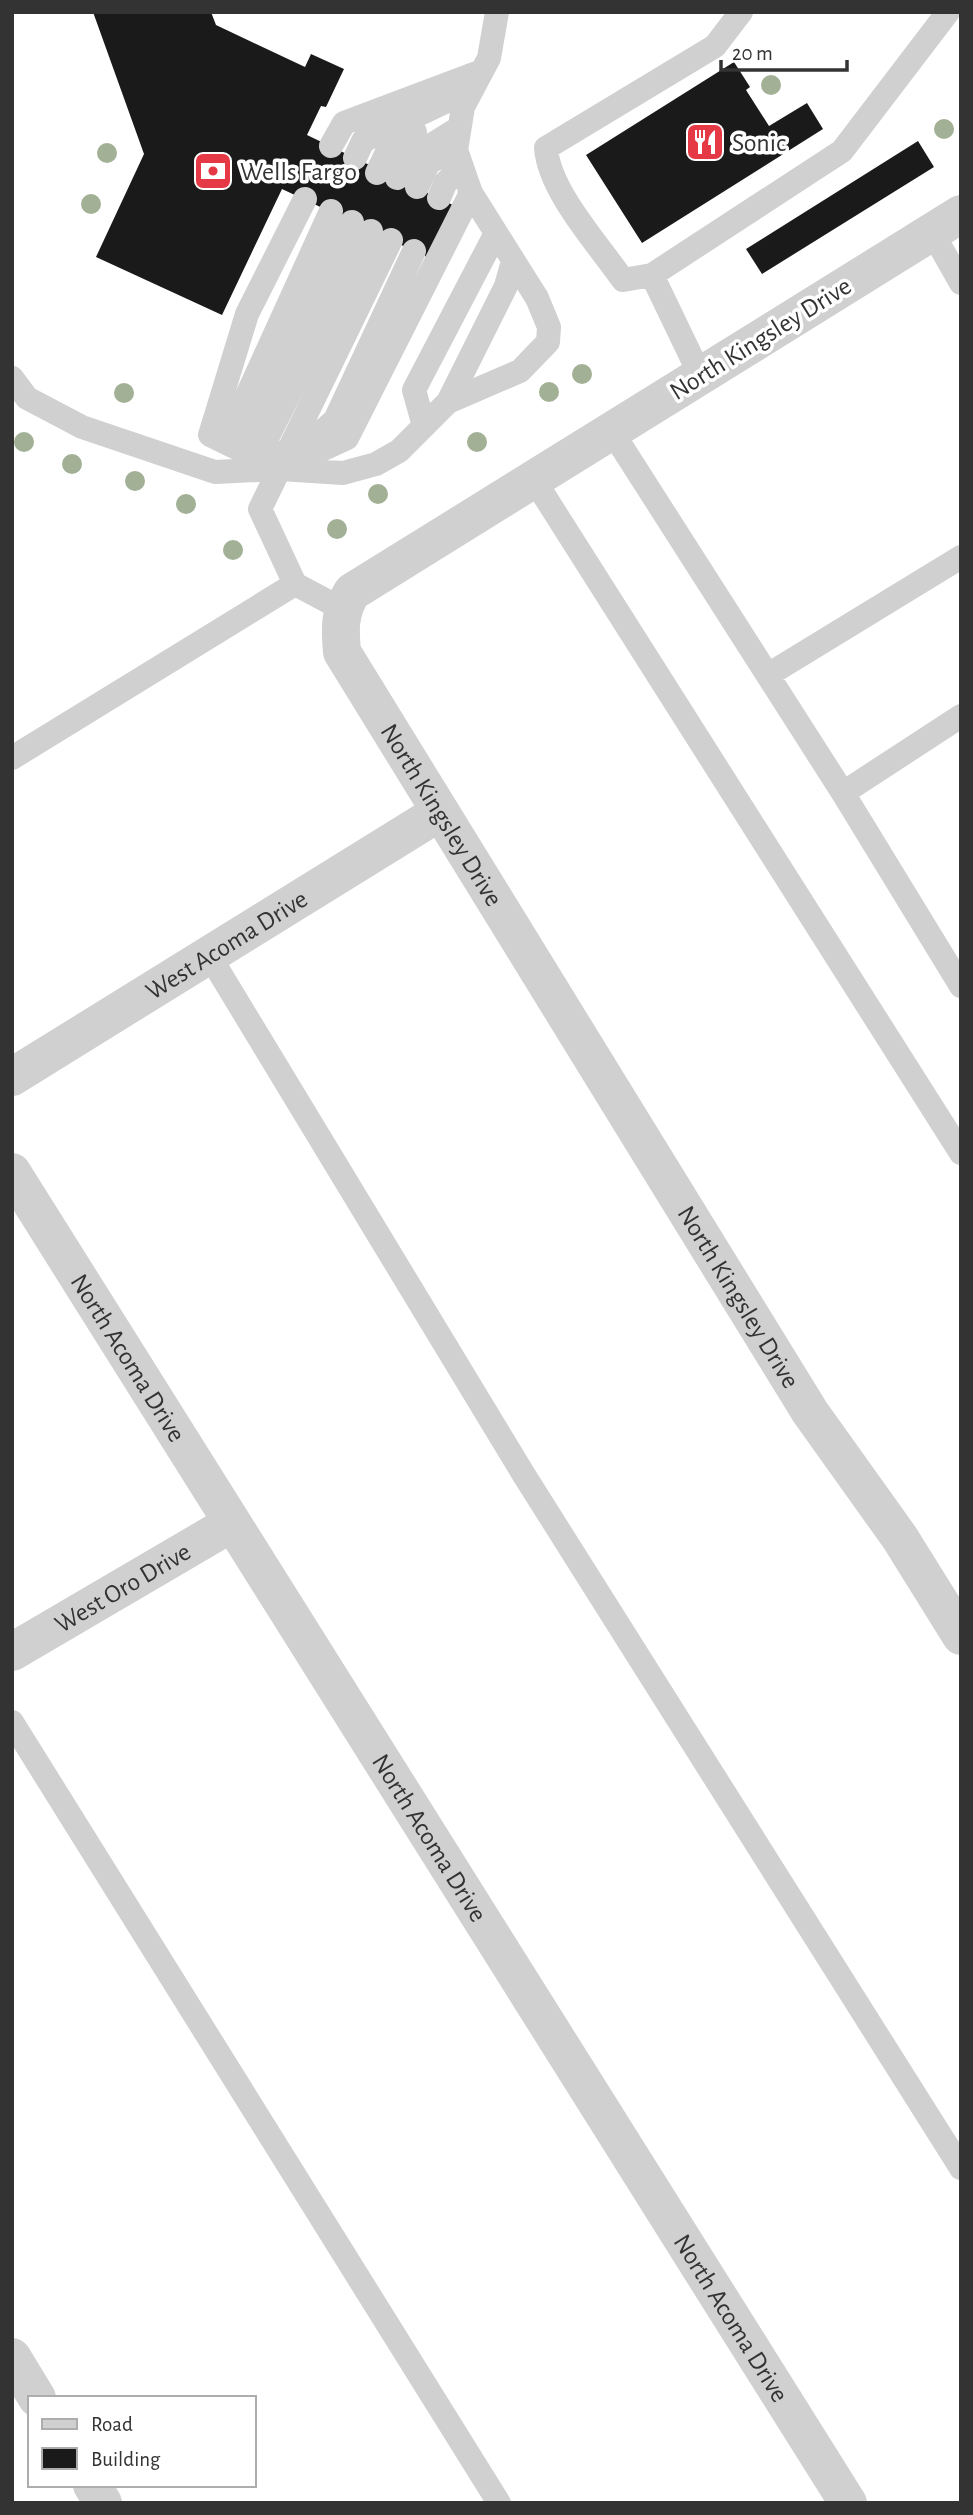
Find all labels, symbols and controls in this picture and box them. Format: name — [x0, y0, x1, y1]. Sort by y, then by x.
scale bar — [721, 28, 847, 72]
text: 20 m — [732, 43, 773, 64]
restaurant icon: Sonic — [684, 121, 726, 163]
place label: Sonic — [732, 130, 786, 156]
bank icon: Wells Fargo — [192, 150, 234, 192]
place label: Wells Fargo — [240, 159, 357, 185]
street label: North Kingsley Drive — [665, 273, 856, 405]
street label: North Kingsley Drive — [376, 720, 507, 911]
street label: West Acoma Drive — [141, 886, 312, 1005]
street label: North Kingsley Drive — [672, 1202, 804, 1393]
street label: North Acoma Drive — [65, 1270, 190, 1446]
street label: West Oro Drive — [51, 1538, 195, 1638]
street label: North Acoma Drive — [367, 1750, 491, 1927]
street label: North Acoma Drive — [669, 2230, 793, 2407]
legend — [28, 2396, 256, 2487]
text: Road — [91, 2414, 133, 2435]
text: Building — [91, 2449, 161, 2470]

